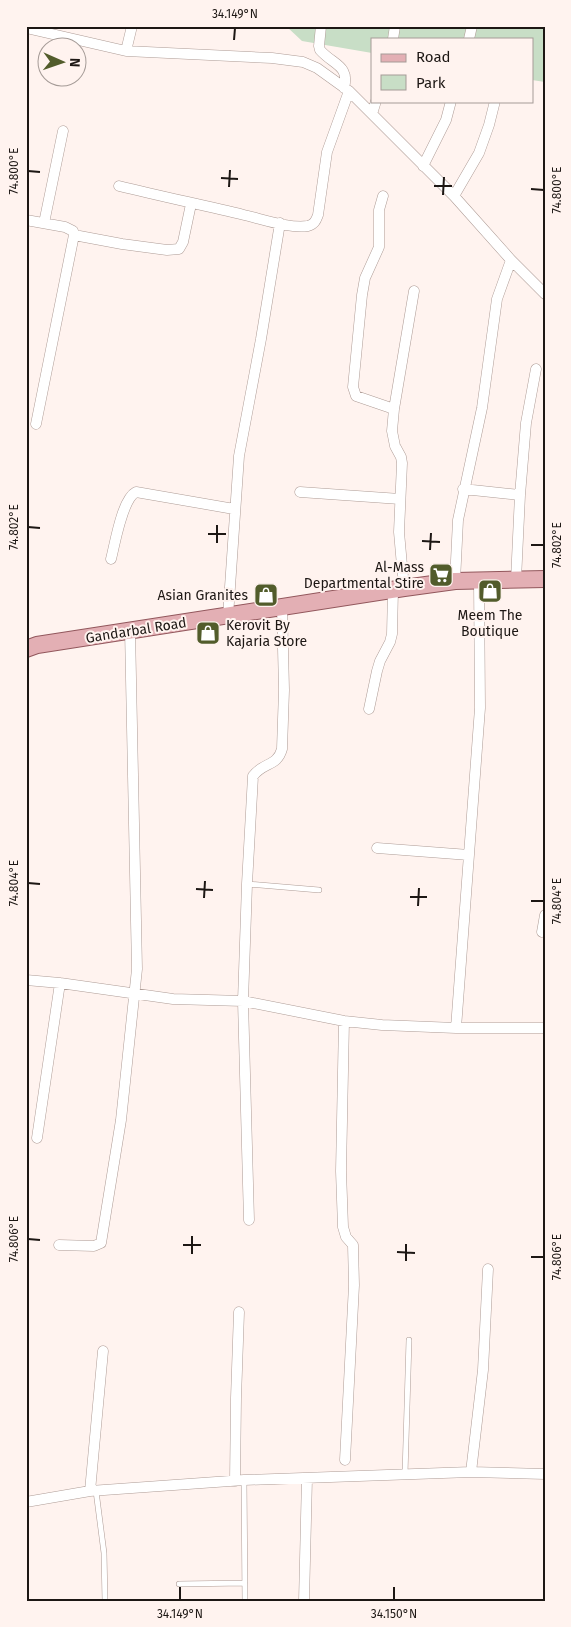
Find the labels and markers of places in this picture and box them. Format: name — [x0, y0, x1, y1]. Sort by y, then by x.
place label: Al-Mass Departmental Stire — [304, 559, 424, 592]
supermarket icon: Al-Mass Departmental Stire — [428, 562, 454, 588]
shop icon: Meem The Boutique — [477, 578, 503, 604]
shop icon: Asian Granites — [253, 582, 279, 608]
place label: Asian Granites — [157, 587, 248, 604]
place label: Meem The Boutique — [458, 607, 522, 640]
place label: Kerovit By Kajaria Store — [226, 617, 307, 650]
shop icon: Kerovit By Kajaria Store — [195, 620, 221, 646]

